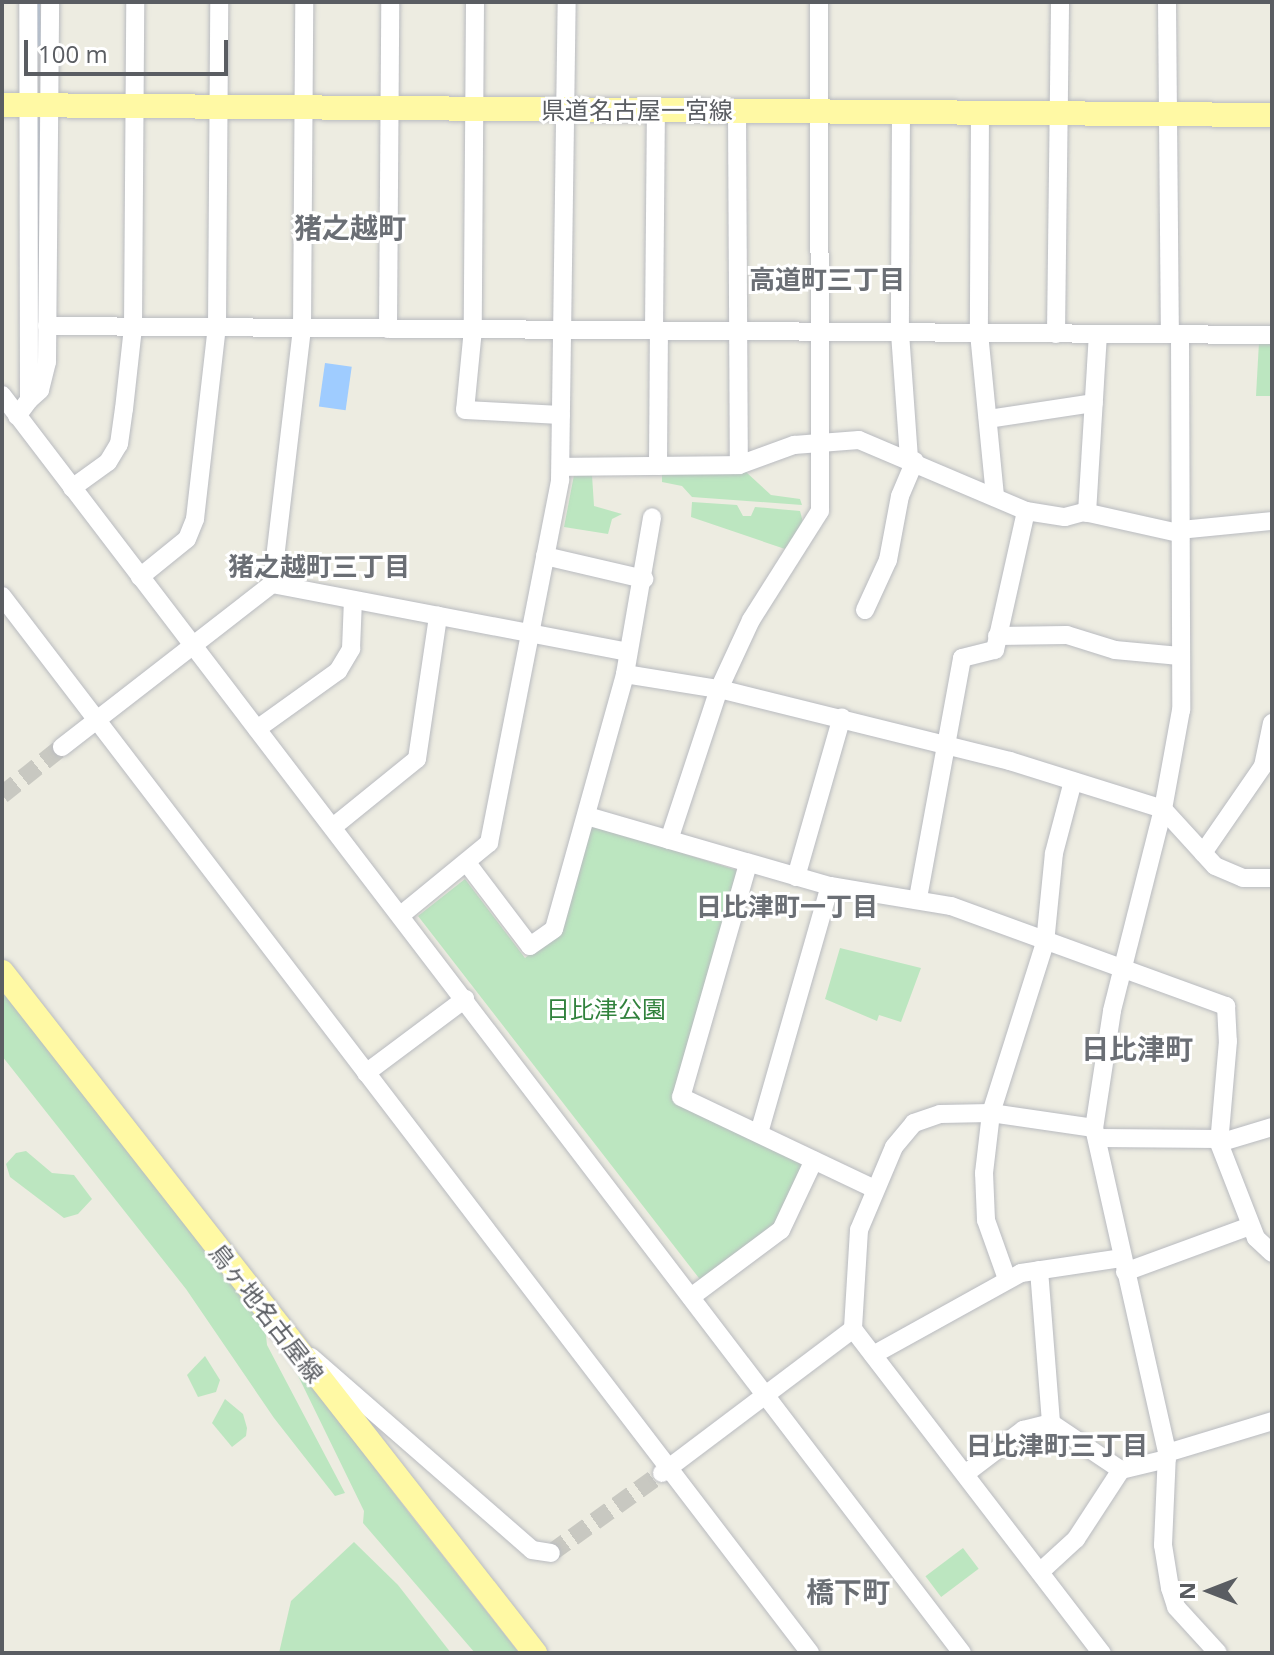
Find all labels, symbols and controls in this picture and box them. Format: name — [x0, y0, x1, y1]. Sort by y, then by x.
scale bar — [28, 24, 232, 74]
text: 100 m — [38, 37, 108, 70]
street label: 県道名古屋一宮線 — [541, 96, 733, 124]
district label: 猪之越町 — [294, 210, 406, 244]
district label: 高道町三丁目 — [749, 264, 905, 296]
district label: 猪之越町三丁目 — [228, 551, 410, 583]
district label: 日比津町一丁目 — [696, 891, 878, 923]
park label: 日比津公園 — [546, 995, 666, 1023]
district label: 日比津町 — [1081, 1031, 1193, 1065]
street label: 鳥ヶ地名古屋線 — [204, 1238, 330, 1388]
district label: 日比津町三丁目 — [966, 1430, 1148, 1462]
north arrow — [1170, 1551, 1250, 1631]
district label: 橋下町 — [806, 1574, 890, 1608]
text: N — [1171, 1582, 1201, 1600]

